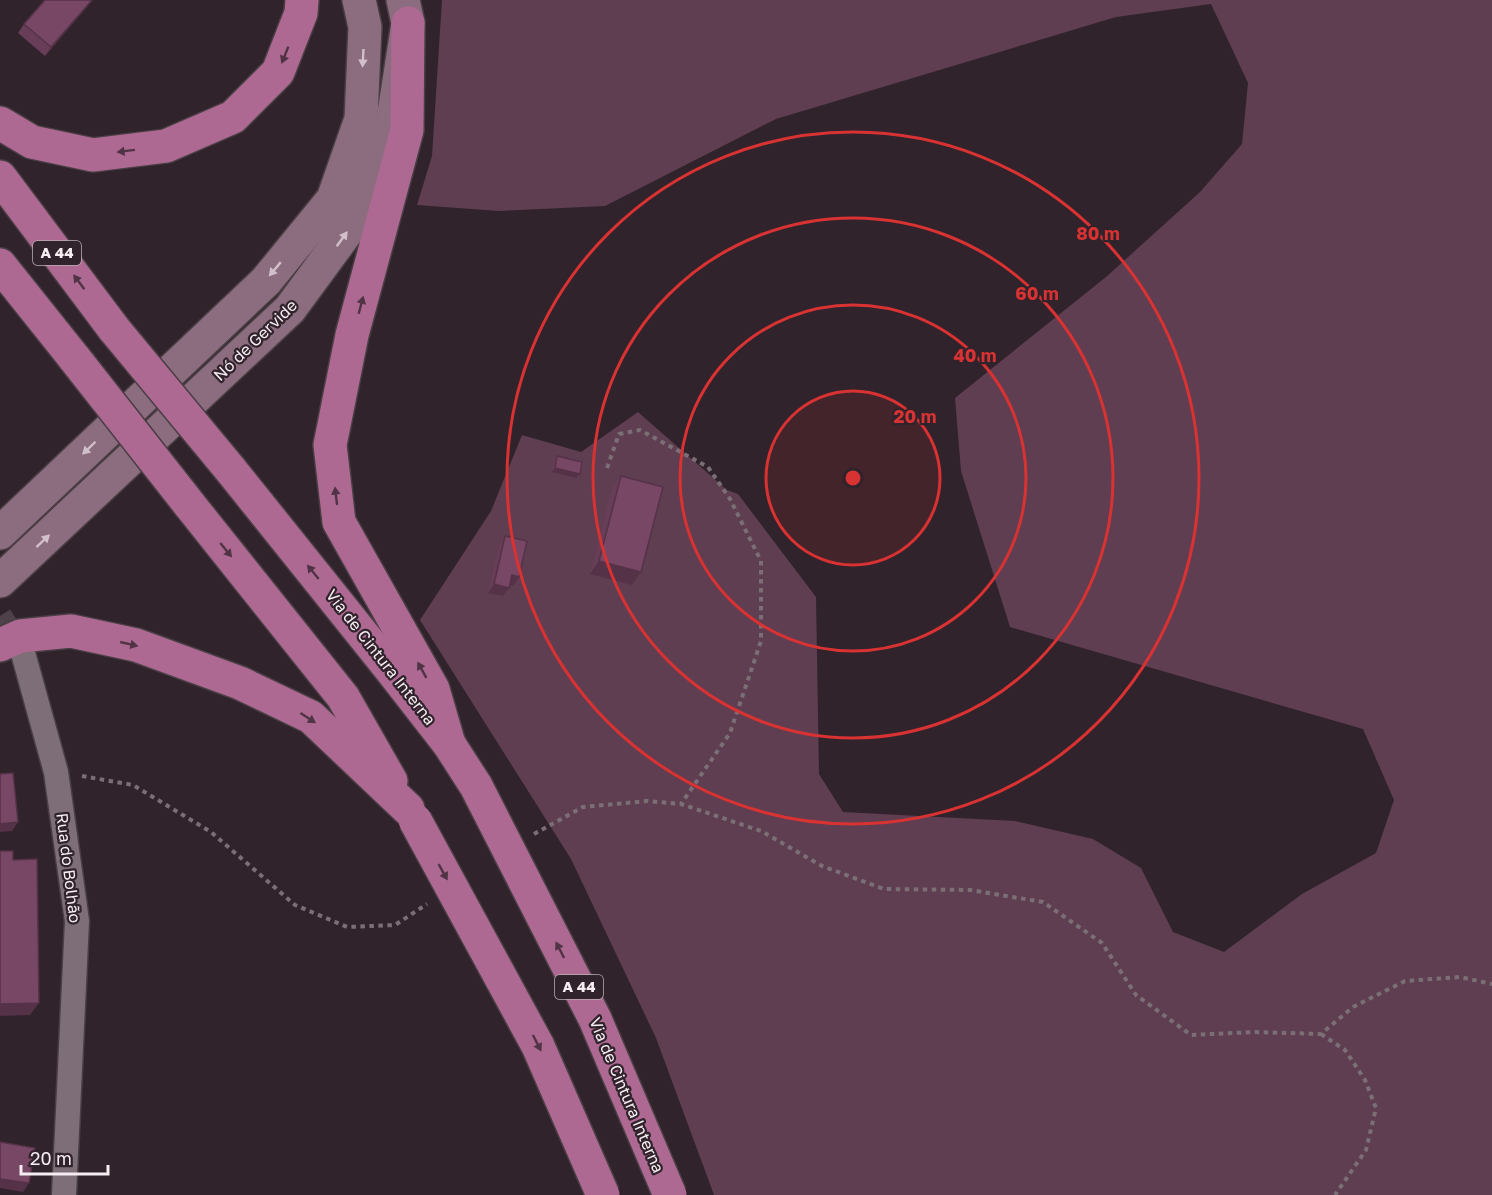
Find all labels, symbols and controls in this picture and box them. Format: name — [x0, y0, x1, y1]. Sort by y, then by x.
one-way arrow — [280, 47, 290, 65]
one-way arrow — [359, 48, 368, 67]
one-way arrow — [116, 146, 135, 156]
text: 80 m — [1076, 222, 1120, 244]
one-way arrow — [335, 231, 347, 246]
road number: A 44 — [33, 241, 81, 265]
one-way arrow — [269, 261, 282, 276]
one-way arrow — [73, 275, 85, 291]
text: 60 m — [1015, 282, 1059, 304]
street label: Nó de Gervide — [209, 295, 301, 385]
one-way arrow — [356, 296, 366, 314]
text: 40 m — [953, 344, 997, 366]
text: 20 m — [894, 405, 936, 427]
one-way arrow — [82, 441, 97, 455]
centre of rings — [843, 468, 863, 488]
one-way arrow — [331, 487, 341, 506]
one-way arrow — [35, 534, 49, 548]
one-way arrow — [219, 542, 232, 558]
one-way arrow — [307, 564, 320, 580]
street label: Via de Cintura Interna — [322, 585, 440, 729]
one-way arrow — [119, 640, 138, 649]
one-way arrow — [417, 661, 427, 678]
one-way arrow — [300, 712, 317, 723]
street label: Rua do Bolhão — [52, 812, 86, 924]
one-way arrow — [438, 863, 448, 880]
one-way arrow — [555, 941, 565, 958]
road number: A 44 — [555, 975, 603, 999]
street label: Via de Cintura Interna — [585, 1014, 669, 1176]
one-way arrow — [532, 1034, 541, 1051]
scale bar — [21, 1138, 108, 1176]
text: 20 m — [30, 1147, 72, 1169]

